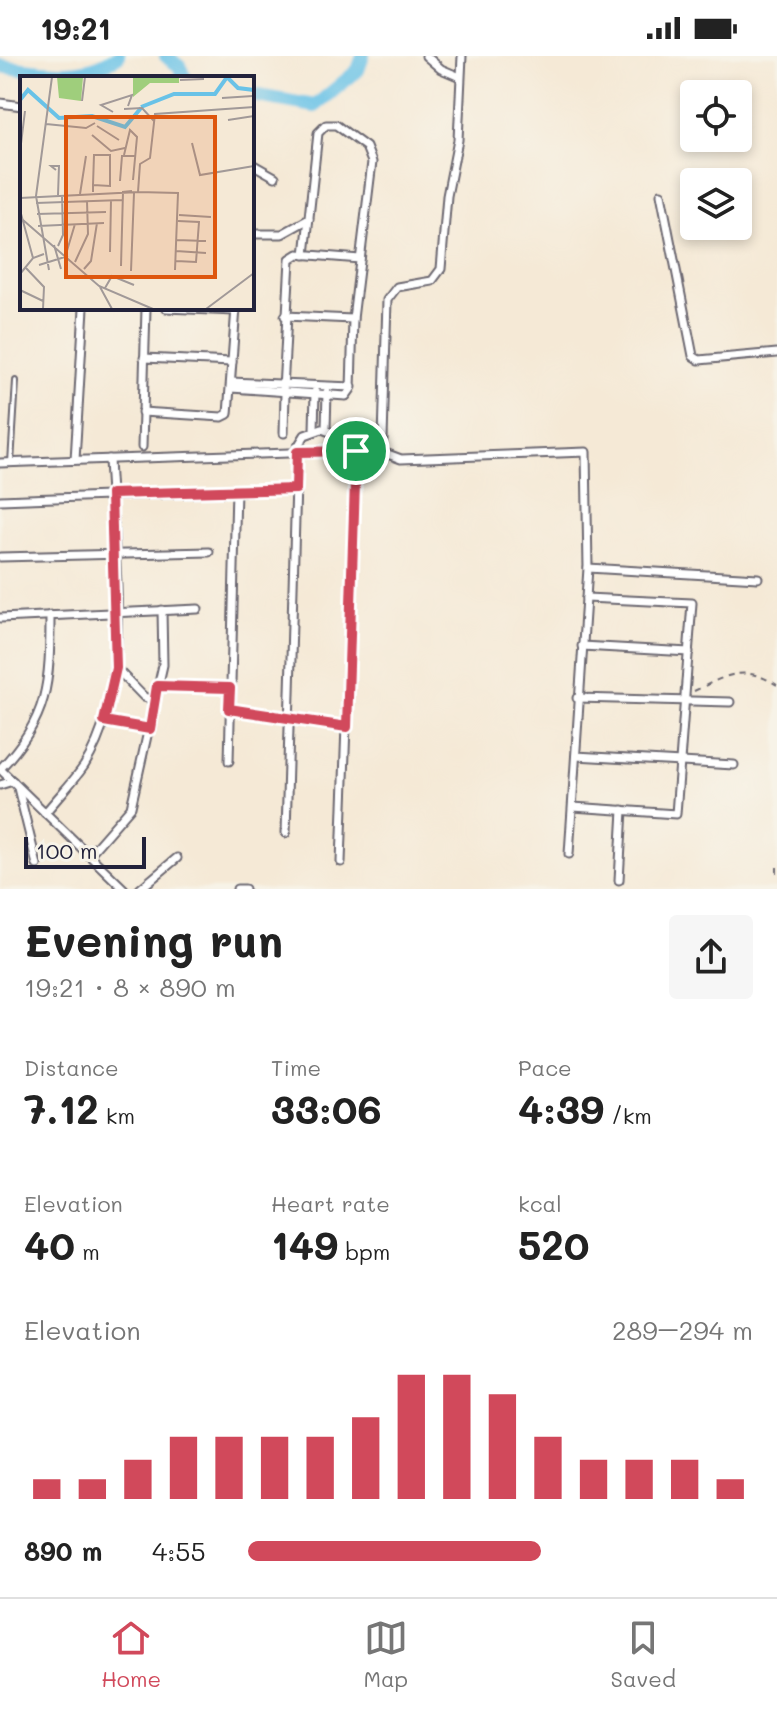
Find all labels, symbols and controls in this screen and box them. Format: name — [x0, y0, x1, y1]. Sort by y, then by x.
text: 19:21 — [40, 8, 111, 48]
inset map — [20, 76, 254, 310]
map controls — [680, 80, 752, 240]
button: locate — [680, 80, 752, 152]
button: layers — [680, 168, 752, 240]
pin — [322, 417, 390, 485]
icon: arrive — [334, 429, 378, 473]
scale bar — [24, 833, 146, 869]
text: 100 m — [36, 836, 98, 865]
text: Evening run — [24, 911, 283, 968]
button: share — [669, 915, 753, 999]
text: 19:21 · 8 × 890 m — [24, 970, 236, 1004]
text: Distance — [24, 1053, 119, 1082]
text: Time — [271, 1053, 321, 1082]
text: Pace — [518, 1053, 572, 1082]
text: 7.12 — [24, 1082, 99, 1134]
text: 33:06 — [271, 1082, 382, 1134]
text: 4:39 — [518, 1082, 604, 1134]
text: km — [99, 1101, 135, 1130]
text: /km — [604, 1101, 652, 1130]
text: Elevation — [24, 1189, 123, 1218]
text: Heart rate — [271, 1189, 390, 1218]
text: kcal — [518, 1189, 562, 1218]
text: 40 — [24, 1218, 75, 1270]
text: 149 — [271, 1218, 338, 1270]
text: 520 — [518, 1218, 589, 1270]
text: m — [75, 1237, 100, 1266]
text: bpm — [338, 1237, 390, 1266]
text: Elevation — [24, 1313, 141, 1347]
text: 289–294 m — [612, 1313, 753, 1347]
text: 890 m — [24, 1534, 102, 1568]
text: 4:55 — [152, 1534, 206, 1568]
tab: Home — [101, 1616, 161, 1693]
tab: Map — [363, 1616, 408, 1693]
tab: Saved — [611, 1616, 676, 1693]

